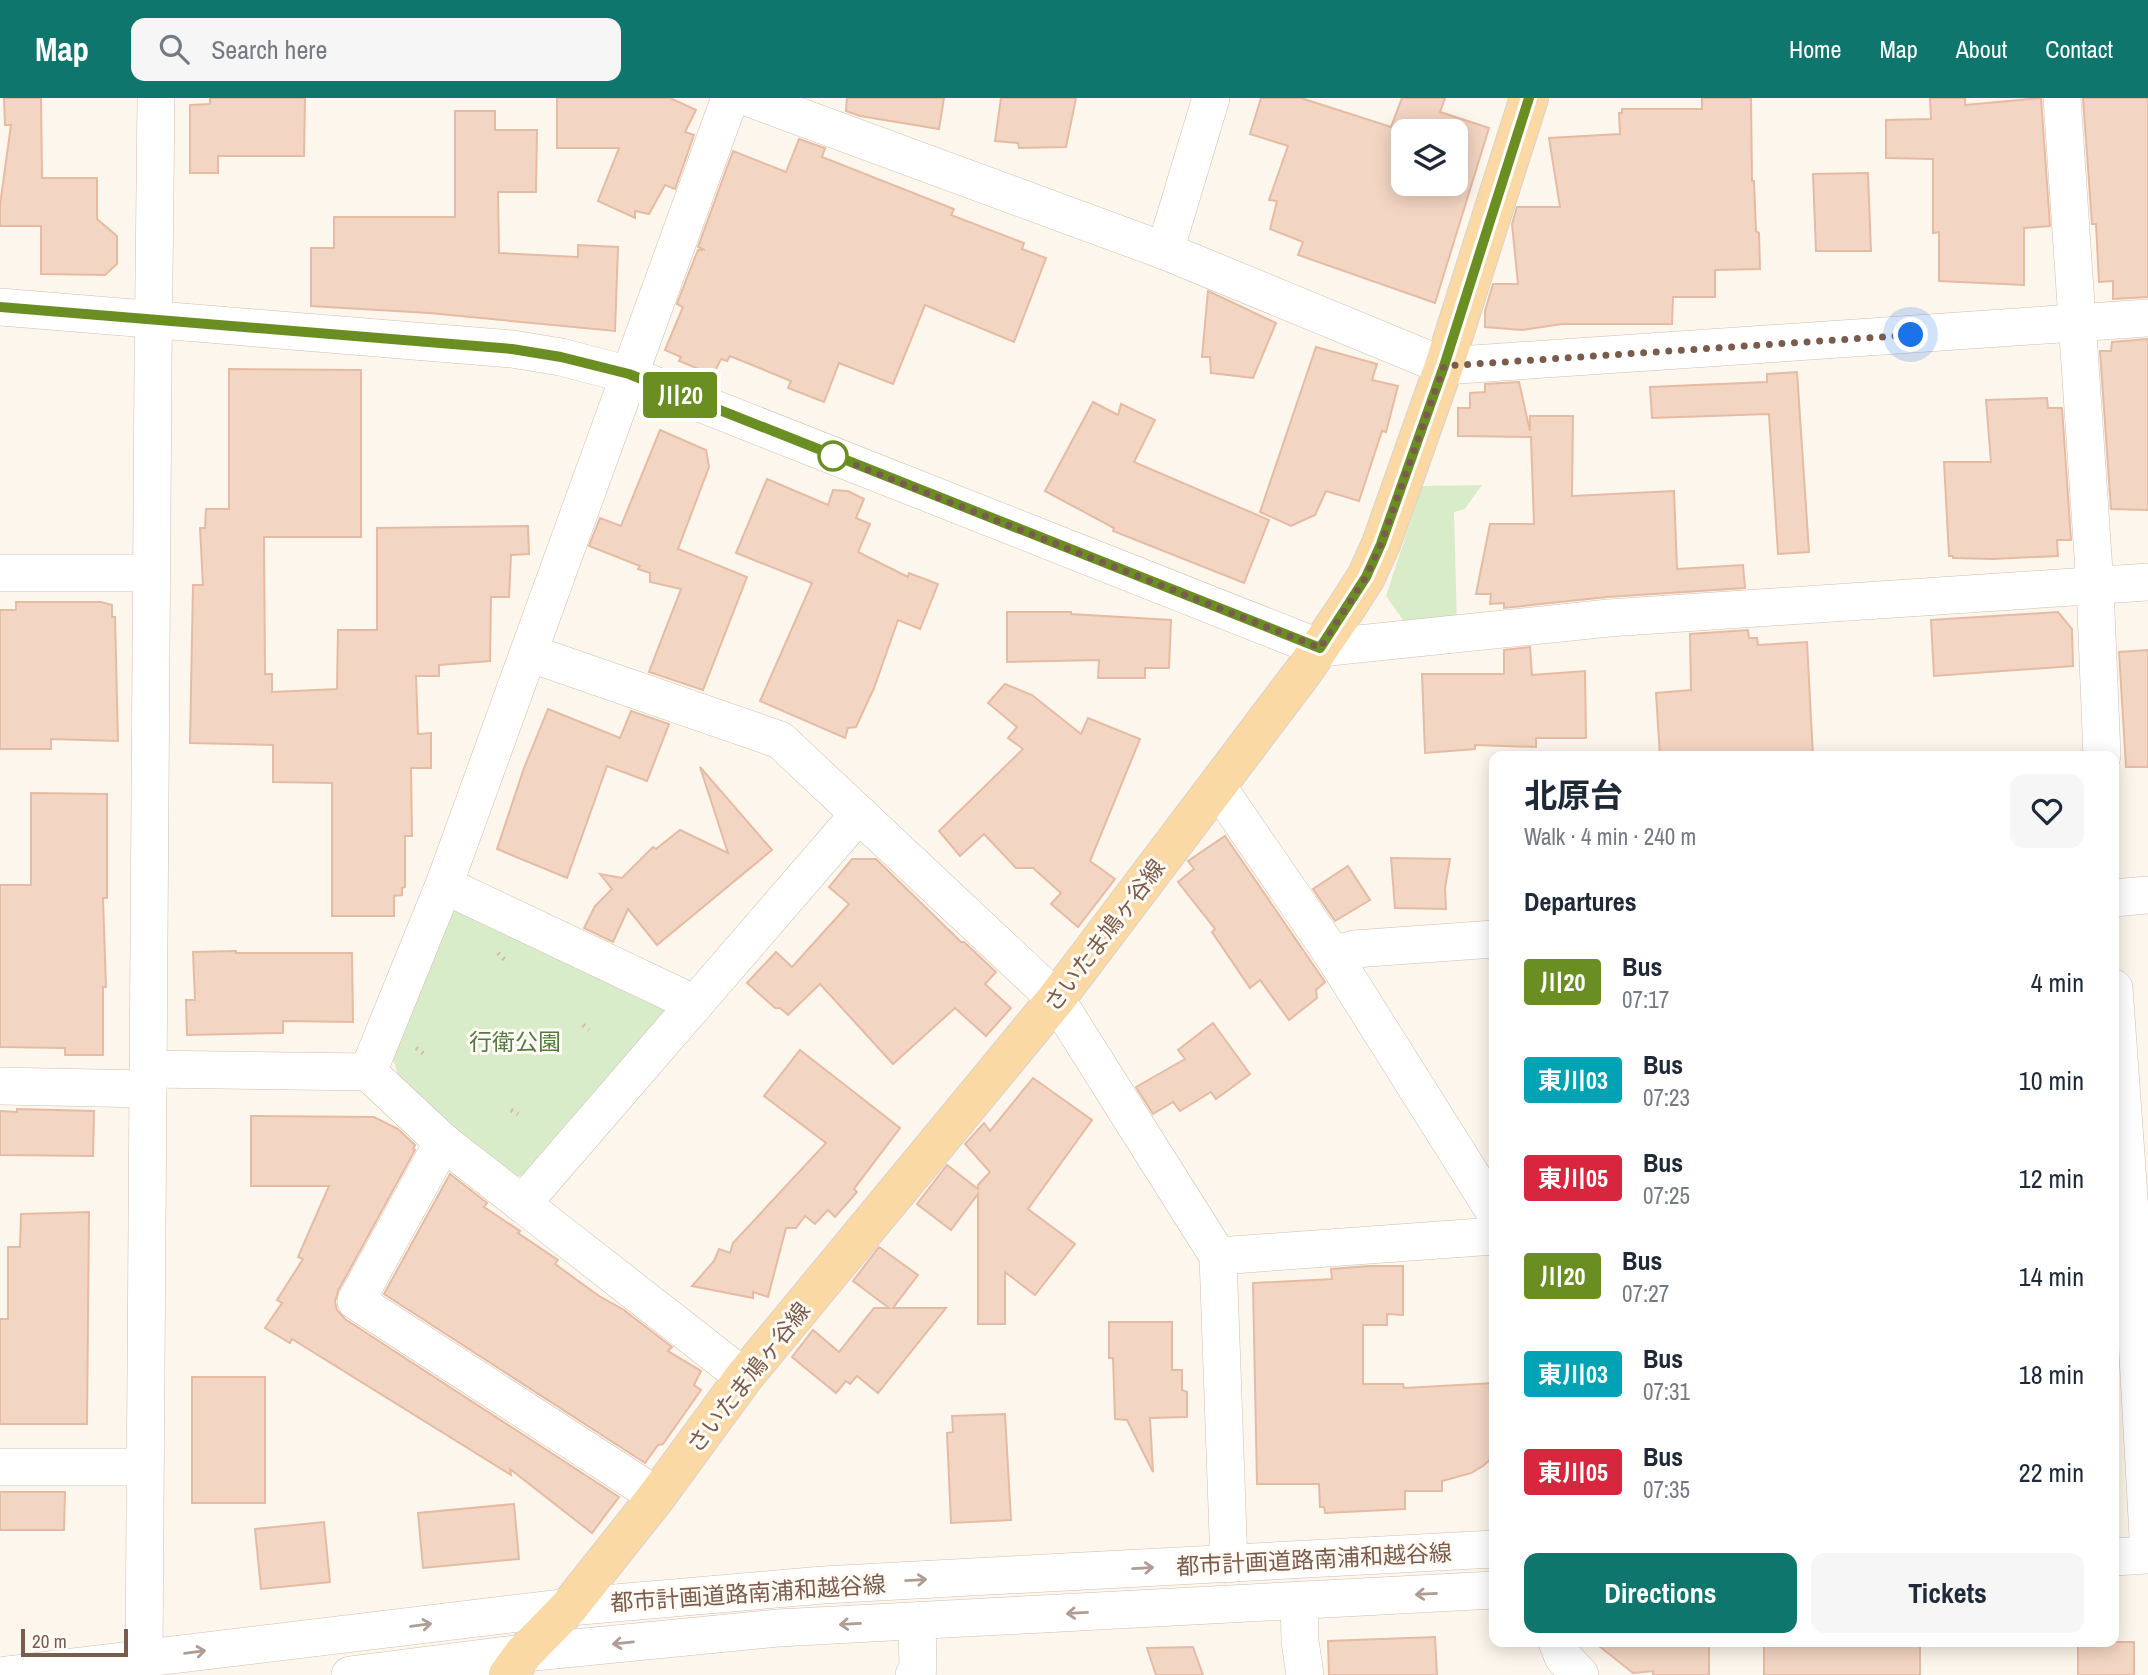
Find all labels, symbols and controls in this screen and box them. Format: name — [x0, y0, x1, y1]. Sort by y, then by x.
search box — [131, 18, 621, 81]
text: Map — [35, 27, 89, 71]
icon: search — [155, 30, 193, 68]
text: Search here — [211, 32, 327, 67]
text: Home — [1789, 33, 1841, 65]
text: Map — [1879, 33, 1918, 65]
text: About — [1956, 33, 2007, 65]
text: Contact — [2045, 33, 2113, 65]
map controls — [1391, 119, 1468, 196]
button: layers — [1391, 119, 1468, 196]
your location — [1893, 317, 1928, 352]
line badge: 川20 — [640, 372, 720, 418]
text: 川20 — [657, 379, 703, 411]
unlabelled marker — [818, 441, 848, 471]
text: 北原台 — [1524, 773, 1623, 817]
button: heart — [2010, 774, 2084, 848]
text: Walk · 4 min · 240 m — [1524, 821, 1696, 852]
street label: さいたま鳩ヶ谷線 — [1036, 852, 1172, 1018]
text: Departures — [1524, 884, 1637, 919]
text: Bus — [1622, 949, 1662, 984]
text: 4 min — [2031, 965, 2084, 1000]
text: 川20 — [1540, 966, 1585, 998]
text: 07:17 — [1622, 984, 1669, 1015]
park label: 行衛公園 — [469, 1026, 561, 1057]
text: Bus — [1643, 1047, 1683, 1082]
text: 10 min — [2019, 1063, 2084, 1098]
text: 東川03 — [1538, 1064, 1608, 1096]
text: 07:23 — [1643, 1082, 1690, 1113]
text: Bus — [1643, 1145, 1683, 1180]
text: 12 min — [2019, 1161, 2084, 1196]
text: 東川05 — [1538, 1162, 1608, 1194]
text: 07:25 — [1643, 1180, 1690, 1211]
text: Bus — [1622, 1243, 1662, 1278]
text: 14 min — [2019, 1259, 2084, 1294]
text: 川20 — [1540, 1260, 1585, 1292]
text: 07:27 — [1622, 1278, 1669, 1309]
street label: さいたま鳩ヶ谷線 — [679, 1295, 817, 1459]
text: Bus — [1643, 1341, 1683, 1376]
text: 18 min — [2019, 1357, 2084, 1392]
text: 東川03 — [1538, 1358, 1608, 1390]
text: 07:31 — [1643, 1376, 1690, 1407]
text: Bus — [1643, 1439, 1683, 1474]
text: 22 min — [2019, 1455, 2084, 1490]
text: 東川05 — [1538, 1456, 1608, 1488]
text: 07:35 — [1643, 1474, 1690, 1505]
street label: 都市計画道路南浦和越谷線 — [1175, 1536, 1453, 1582]
button: Directions — [1524, 1553, 1797, 1633]
button: Tickets — [1811, 1553, 2084, 1633]
one-way arrow — [1131, 1562, 1154, 1575]
street label: 都市計画道路南浦和越谷線 — [609, 1568, 887, 1618]
one-way arrow — [904, 1573, 926, 1586]
one-way arrow — [1416, 1588, 1438, 1601]
one-way arrow — [1066, 1606, 1089, 1619]
one-way arrow — [409, 1618, 432, 1631]
one-way arrow — [839, 1618, 861, 1631]
scale bar — [21, 1626, 128, 1658]
text: 20 m — [32, 1628, 67, 1654]
one-way arrow — [612, 1637, 635, 1650]
one-way arrow — [183, 1645, 206, 1658]

